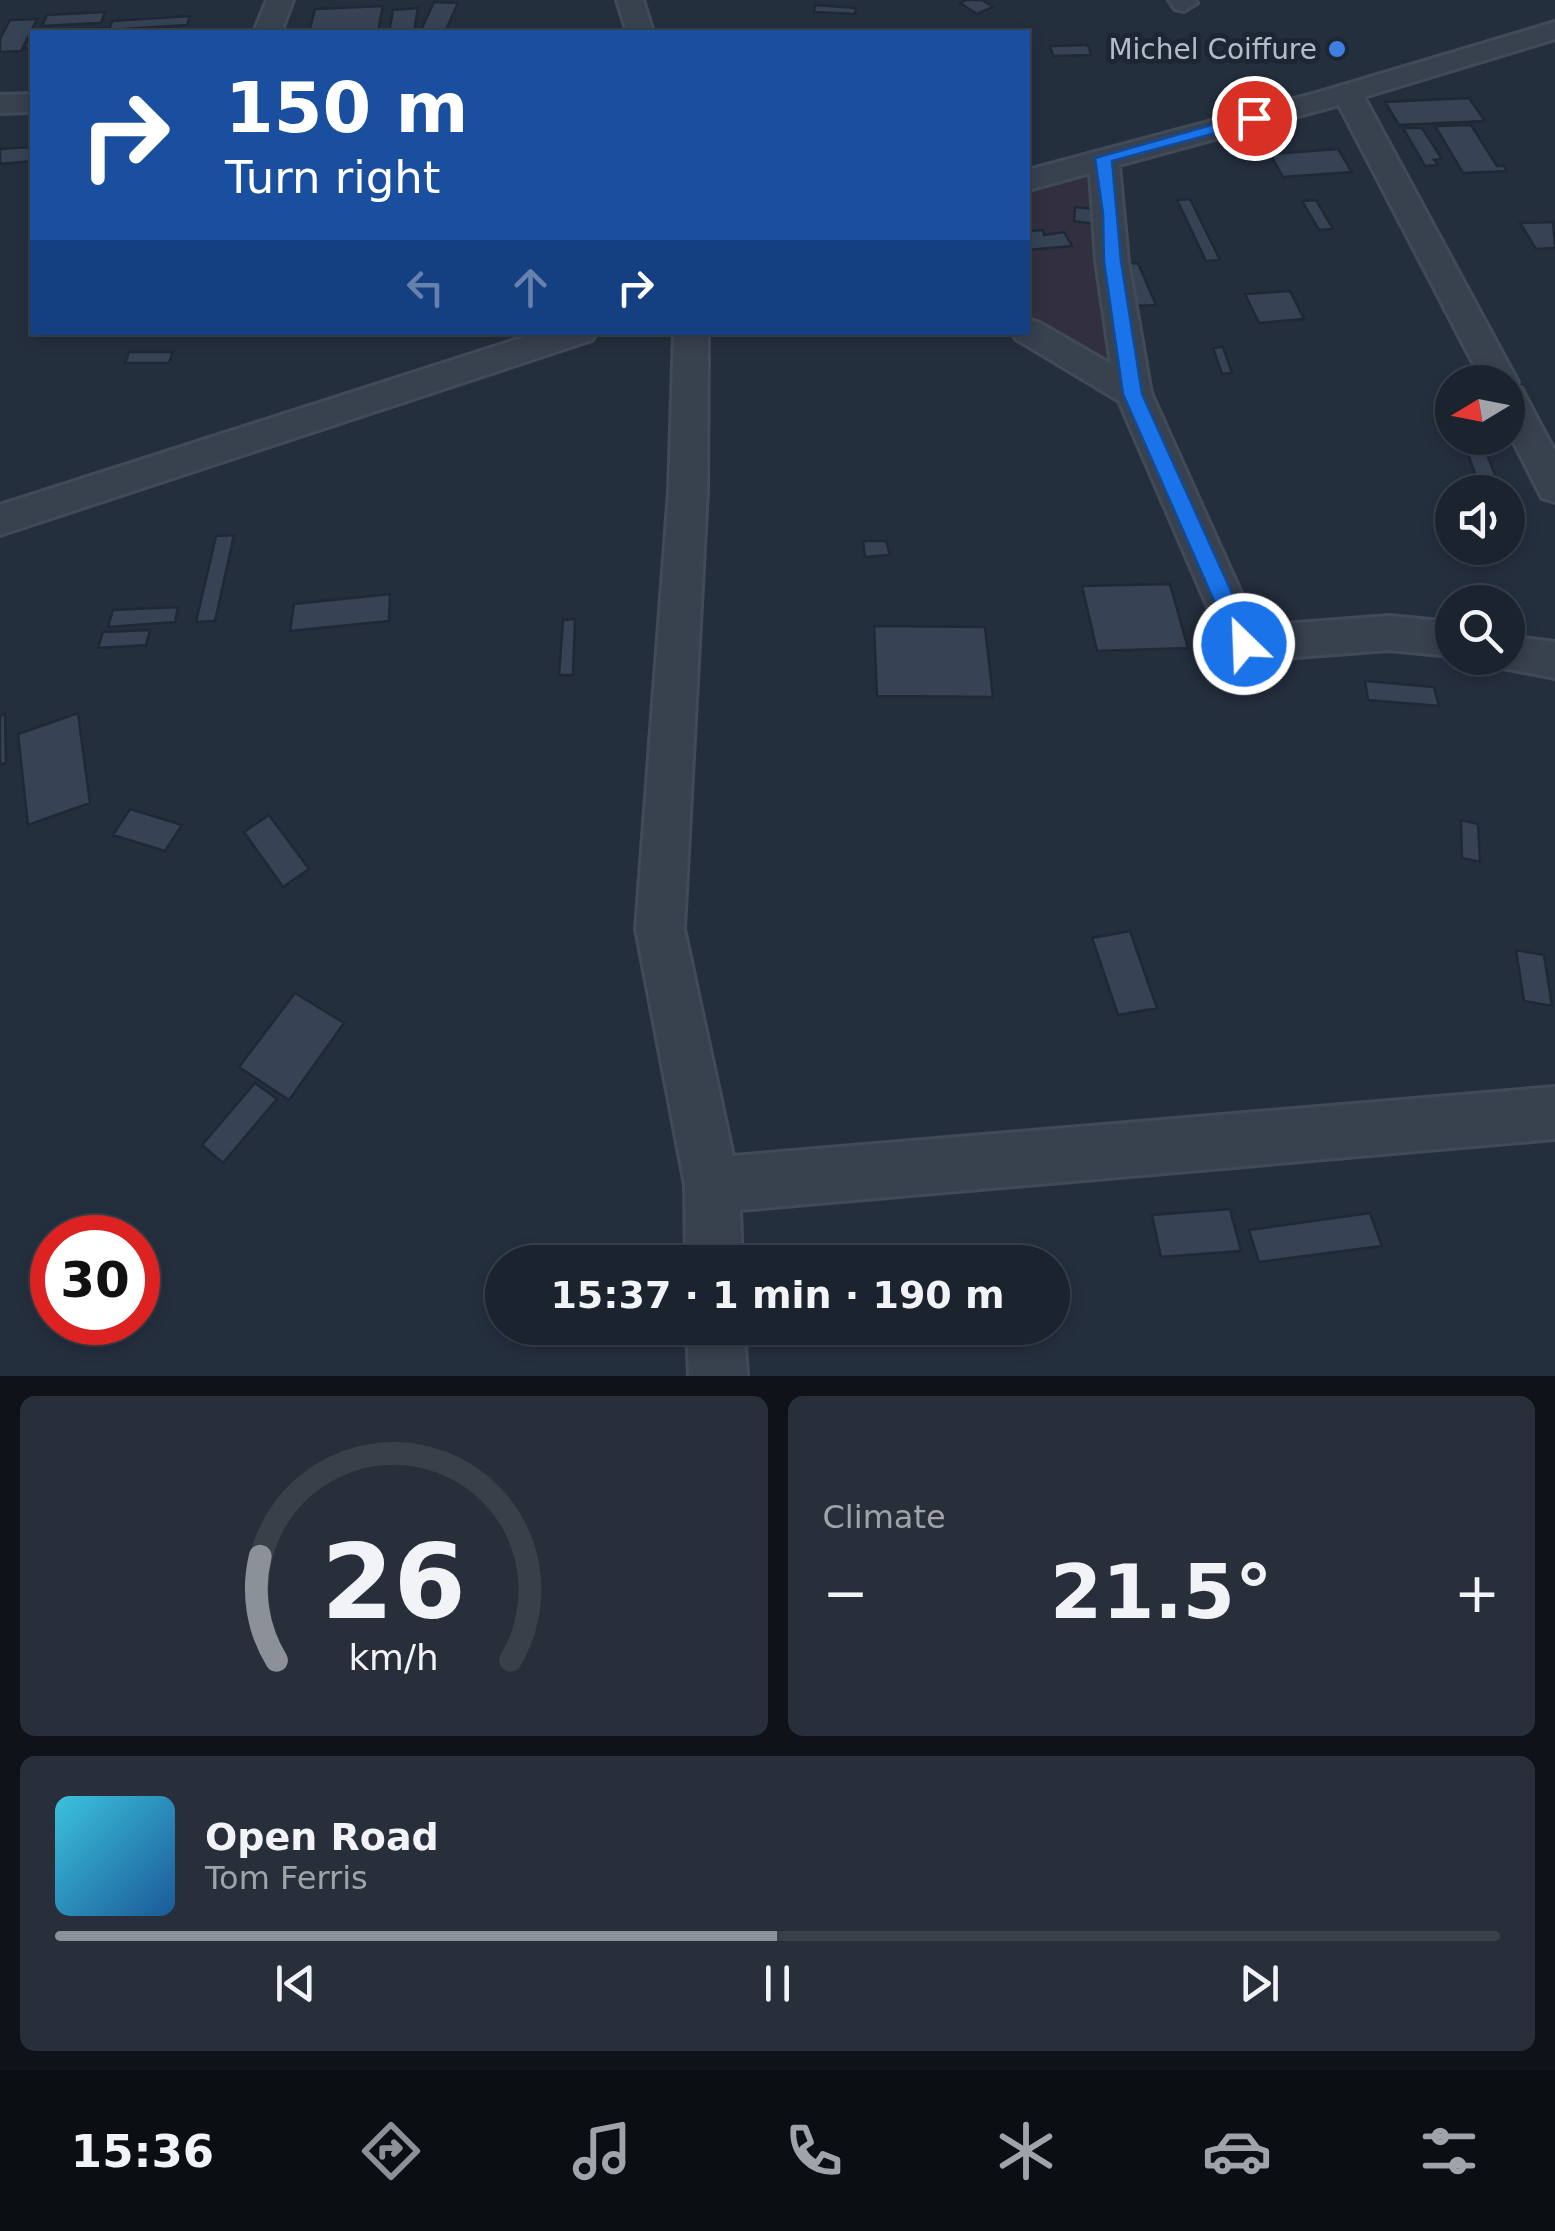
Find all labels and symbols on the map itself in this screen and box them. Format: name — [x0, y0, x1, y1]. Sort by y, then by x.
place label: Michel Coiffure — [1108, 33, 1317, 66]
marker: Michel Coiffure — [1326, 38, 1348, 60]
pin — [1212, 76, 1297, 161]
north arrow — [1435, 365, 1525, 455]
position arrow — [1192, 592, 1296, 696]
speed limit sign: 30 — [30, 1215, 160, 1345]

